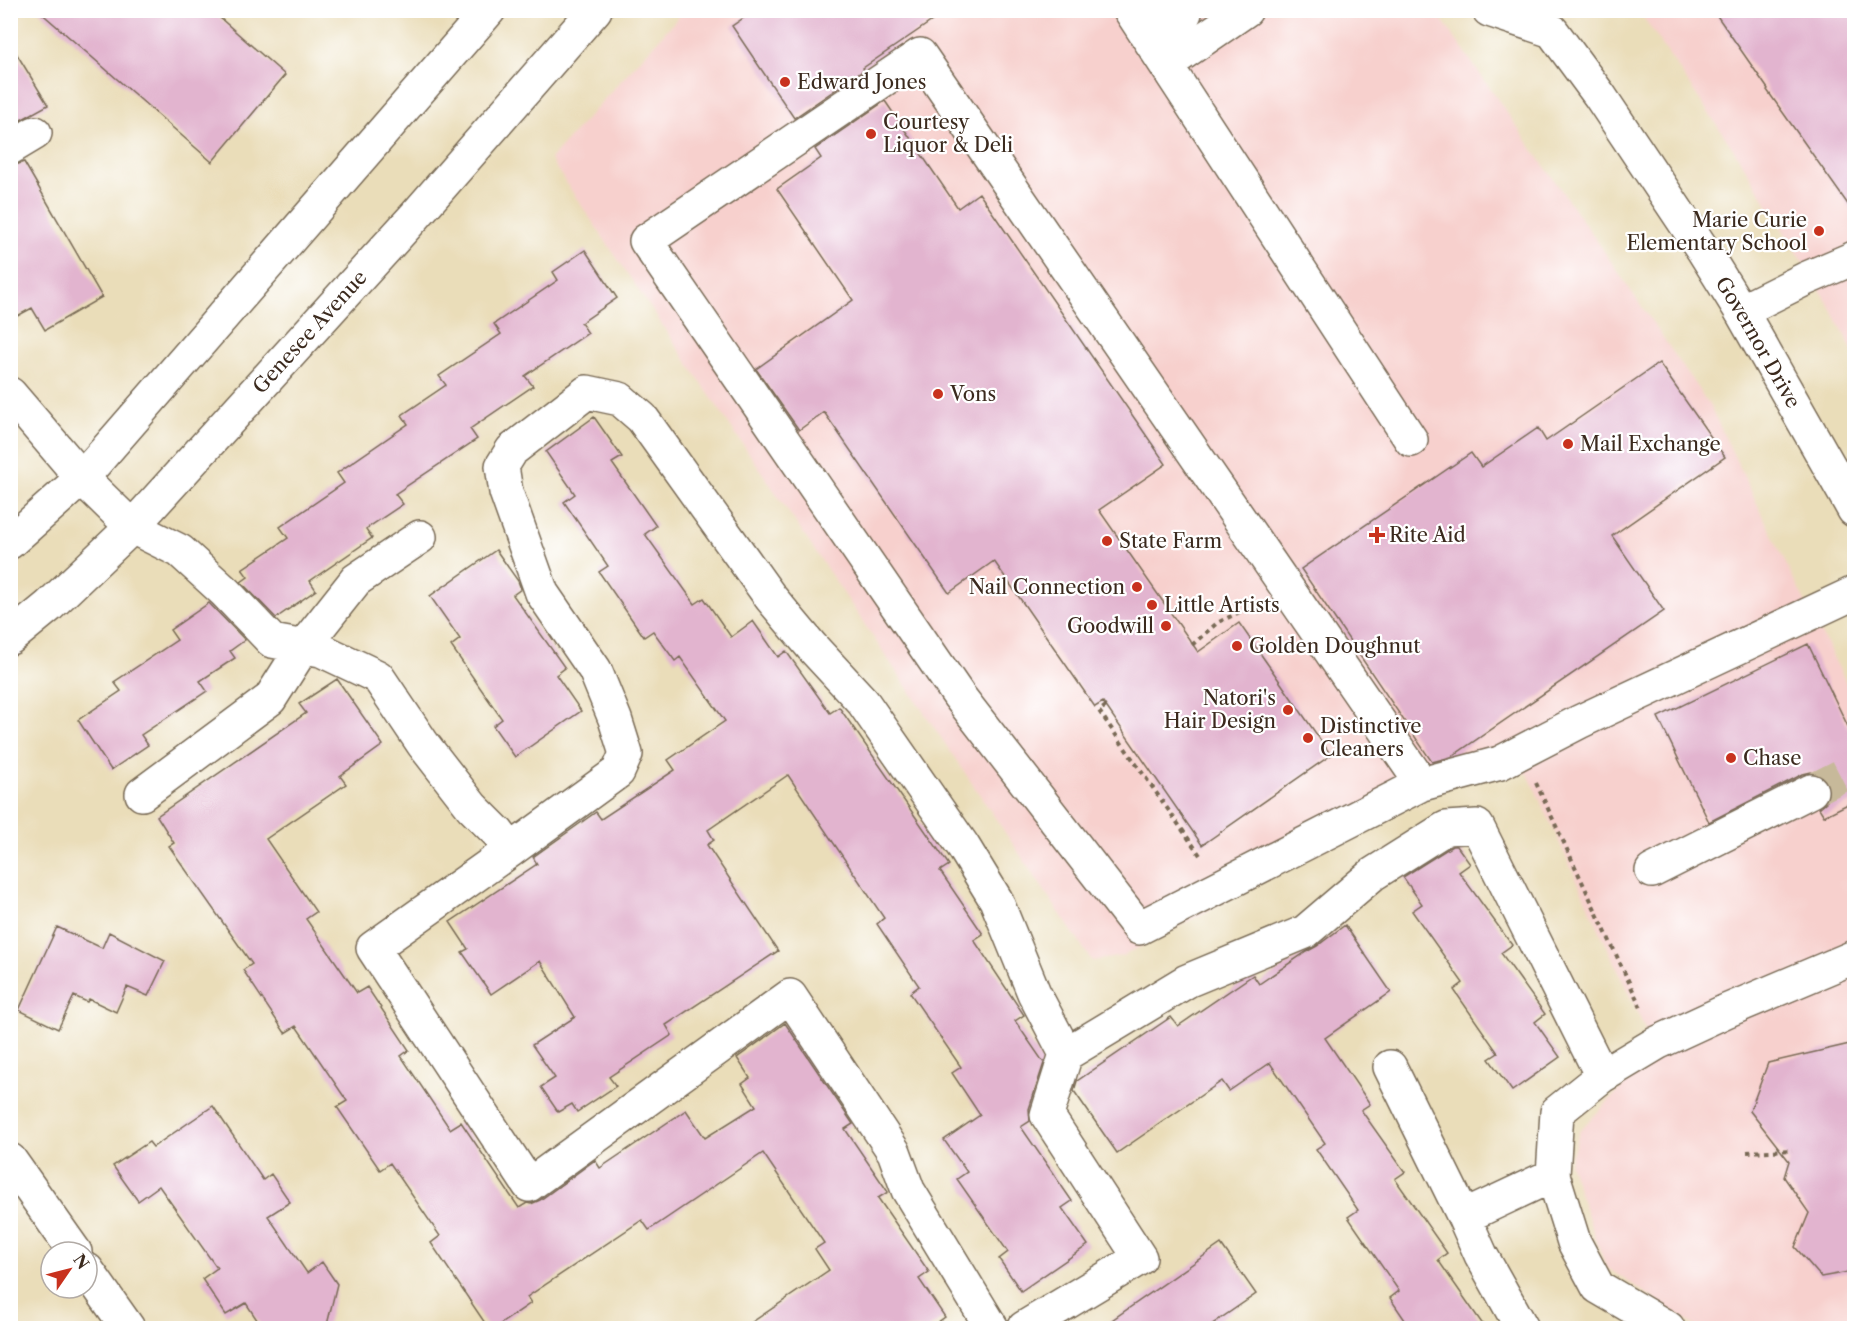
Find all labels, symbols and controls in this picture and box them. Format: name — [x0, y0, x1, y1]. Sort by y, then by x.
place label: Edward Jones — [797, 70, 926, 94]
marker: Edward Jones — [778, 75, 792, 89]
place label: Courtesy Liquor & Deli — [883, 110, 1013, 157]
marker: Courtesy Liquor & Deli — [864, 127, 878, 141]
place label: Marie Curie Elementary School — [1626, 208, 1807, 255]
marker: Marie Curie Elementary School — [1812, 224, 1826, 238]
street label: Genesee Avenue — [248, 265, 372, 398]
street label: Governor Drive — [1711, 272, 1806, 412]
place label: Vons — [949, 382, 996, 406]
marker: Vons — [931, 387, 945, 401]
place label: Mail Exchange — [1580, 432, 1721, 456]
marker: Mail Exchange — [1561, 437, 1575, 451]
place label: Rite Aid — [1389, 523, 1466, 547]
marker: Rite Aid — [1370, 528, 1384, 542]
place label: State Farm — [1119, 529, 1222, 553]
marker: State Farm — [1100, 534, 1114, 548]
place label: Nail Connection — [969, 575, 1125, 599]
marker: Nail Connection — [1130, 580, 1144, 594]
place label: Little Artists — [1164, 593, 1280, 617]
marker: Little Artists — [1145, 598, 1159, 612]
place label: Goodwill — [1067, 614, 1154, 638]
marker: Goodwill — [1159, 619, 1173, 633]
place label: Golden Doughnut — [1249, 634, 1420, 658]
marker: Golden Doughnut — [1230, 639, 1244, 653]
place label: Natori's Hair Design — [1164, 686, 1276, 733]
marker: Natori's Hair Design — [1281, 703, 1295, 717]
place label: Distinctive Cleaners — [1320, 714, 1421, 761]
marker: Distinctive Cleaners — [1301, 731, 1315, 745]
place label: Chase — [1743, 746, 1801, 770]
marker: Chase — [1724, 751, 1738, 765]
north arrow — [39, 1240, 99, 1300]
text: N — [69, 1250, 94, 1273]

